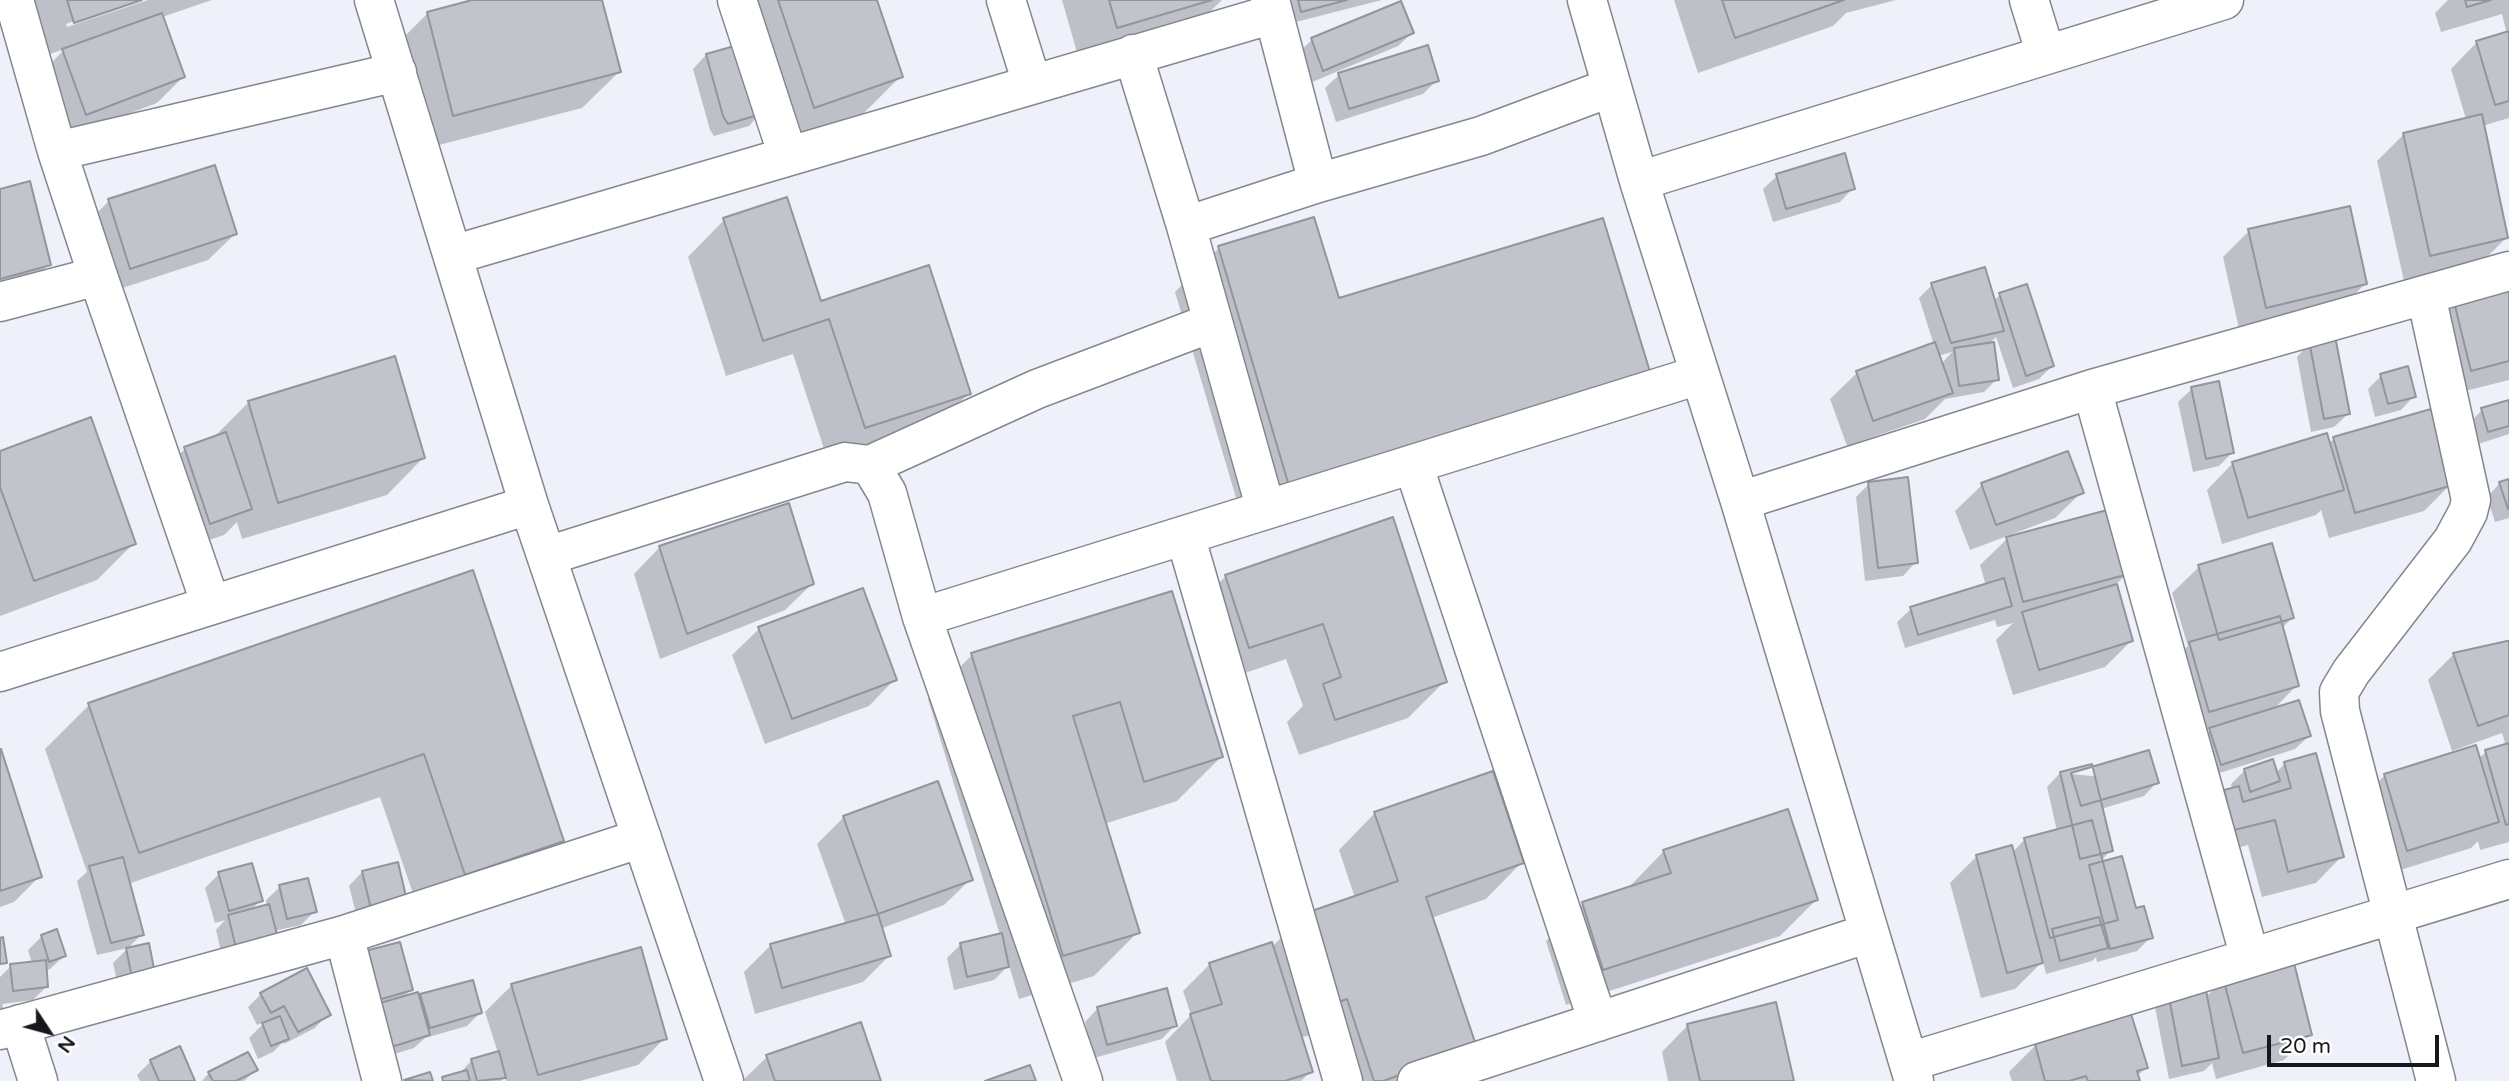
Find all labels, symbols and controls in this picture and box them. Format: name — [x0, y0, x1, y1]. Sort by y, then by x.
north arrow — [14, 997, 84, 1067]
scale bar — [2271, 1021, 2442, 1066]
text: N — [53, 1032, 79, 1057]
text: 20 m — [2280, 1034, 2331, 1059]

